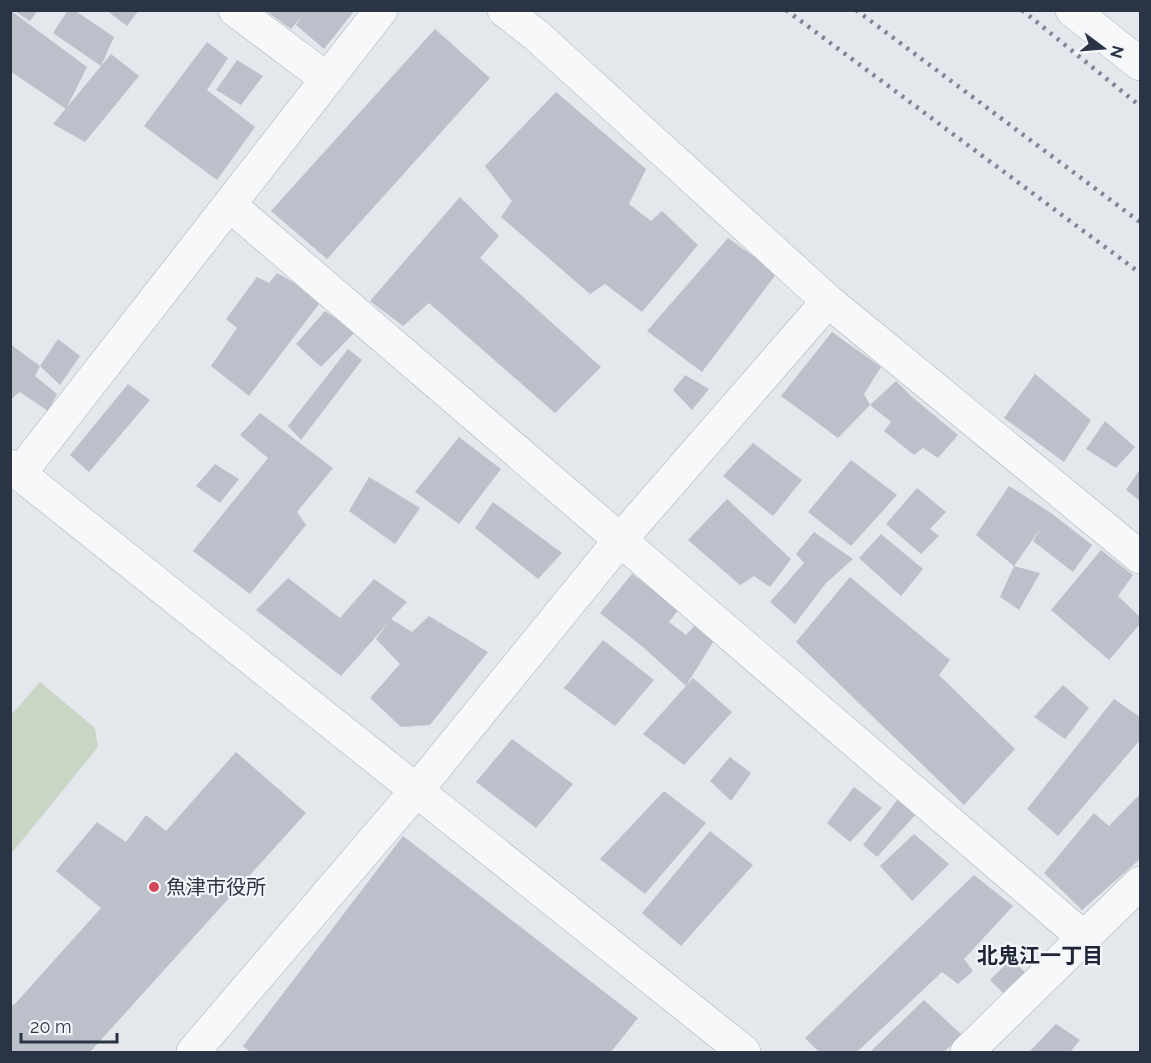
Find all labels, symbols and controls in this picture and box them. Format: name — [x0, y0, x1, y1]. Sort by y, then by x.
north arrow — [1073, 18, 1133, 78]
text: N — [1106, 44, 1128, 60]
place label: 魚津市役所 — [166, 875, 266, 899]
marker: 魚津市役所 — [147, 880, 161, 894]
district label: 北鬼江一丁目 — [977, 943, 1103, 968]
scale bar — [21, 1006, 117, 1044]
text: 20 m — [30, 1016, 72, 1037]

